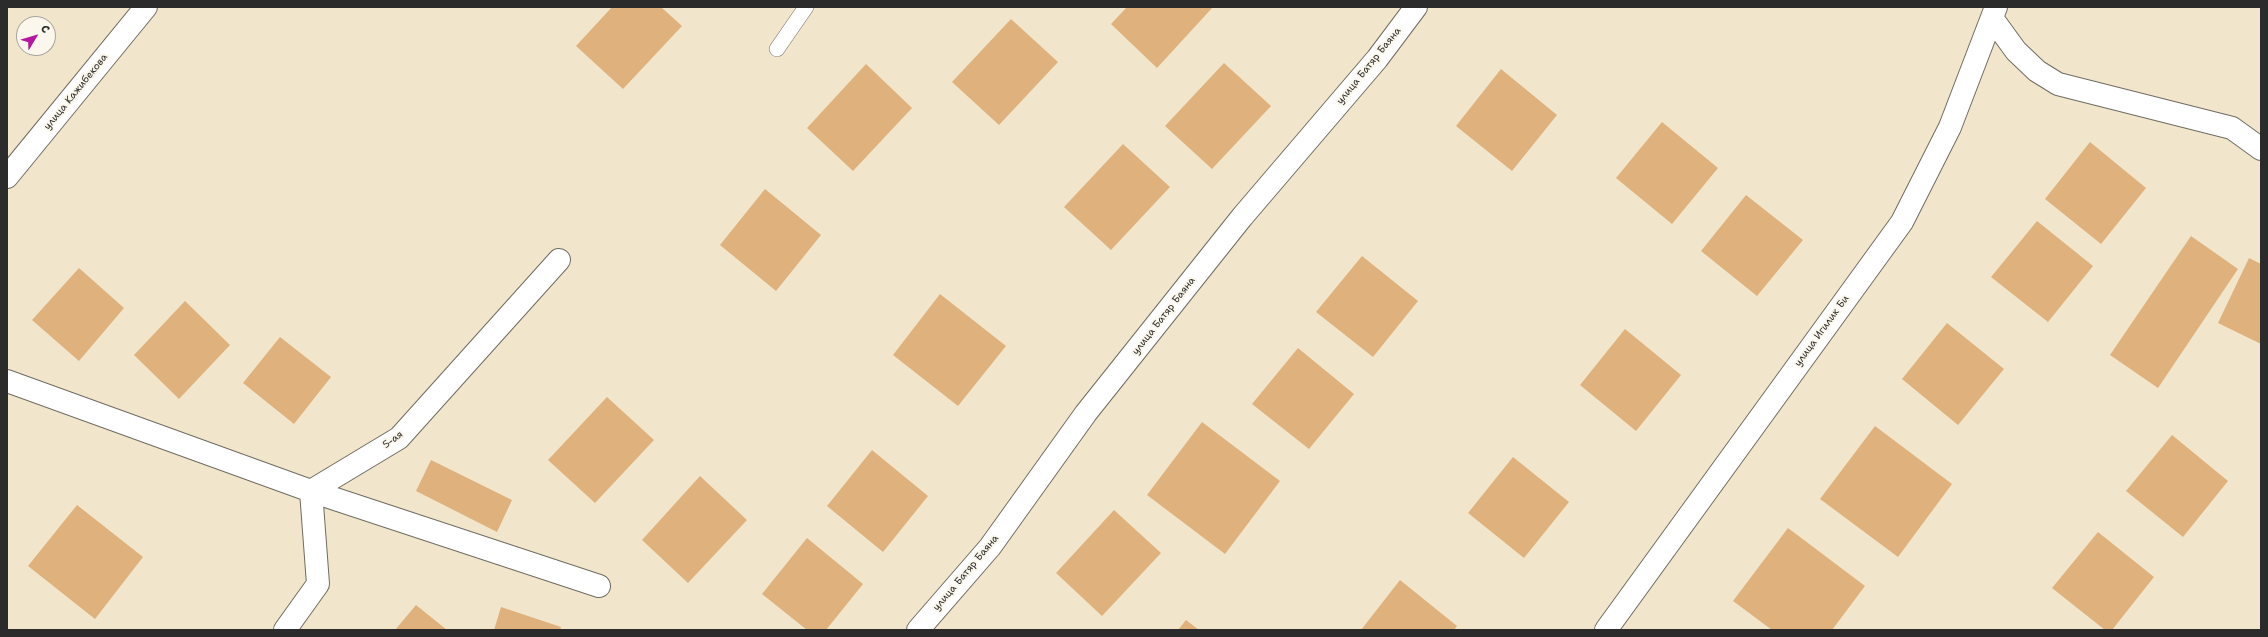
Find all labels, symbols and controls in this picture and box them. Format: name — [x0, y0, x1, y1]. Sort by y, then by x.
north arrow — [16, 16, 56, 56]
text: С — [37, 22, 53, 36]
street label: улица Батяр Баяна — [1334, 25, 1404, 107]
street label: улица Кажибекова — [42, 52, 110, 132]
street label: улица Батяр Баяна — [1130, 275, 1198, 357]
street label: улица Игилик Би — [1792, 293, 1852, 369]
street label: 5-ая — [381, 429, 405, 451]
street label: улица Батяр Баяна — [931, 533, 1001, 613]

